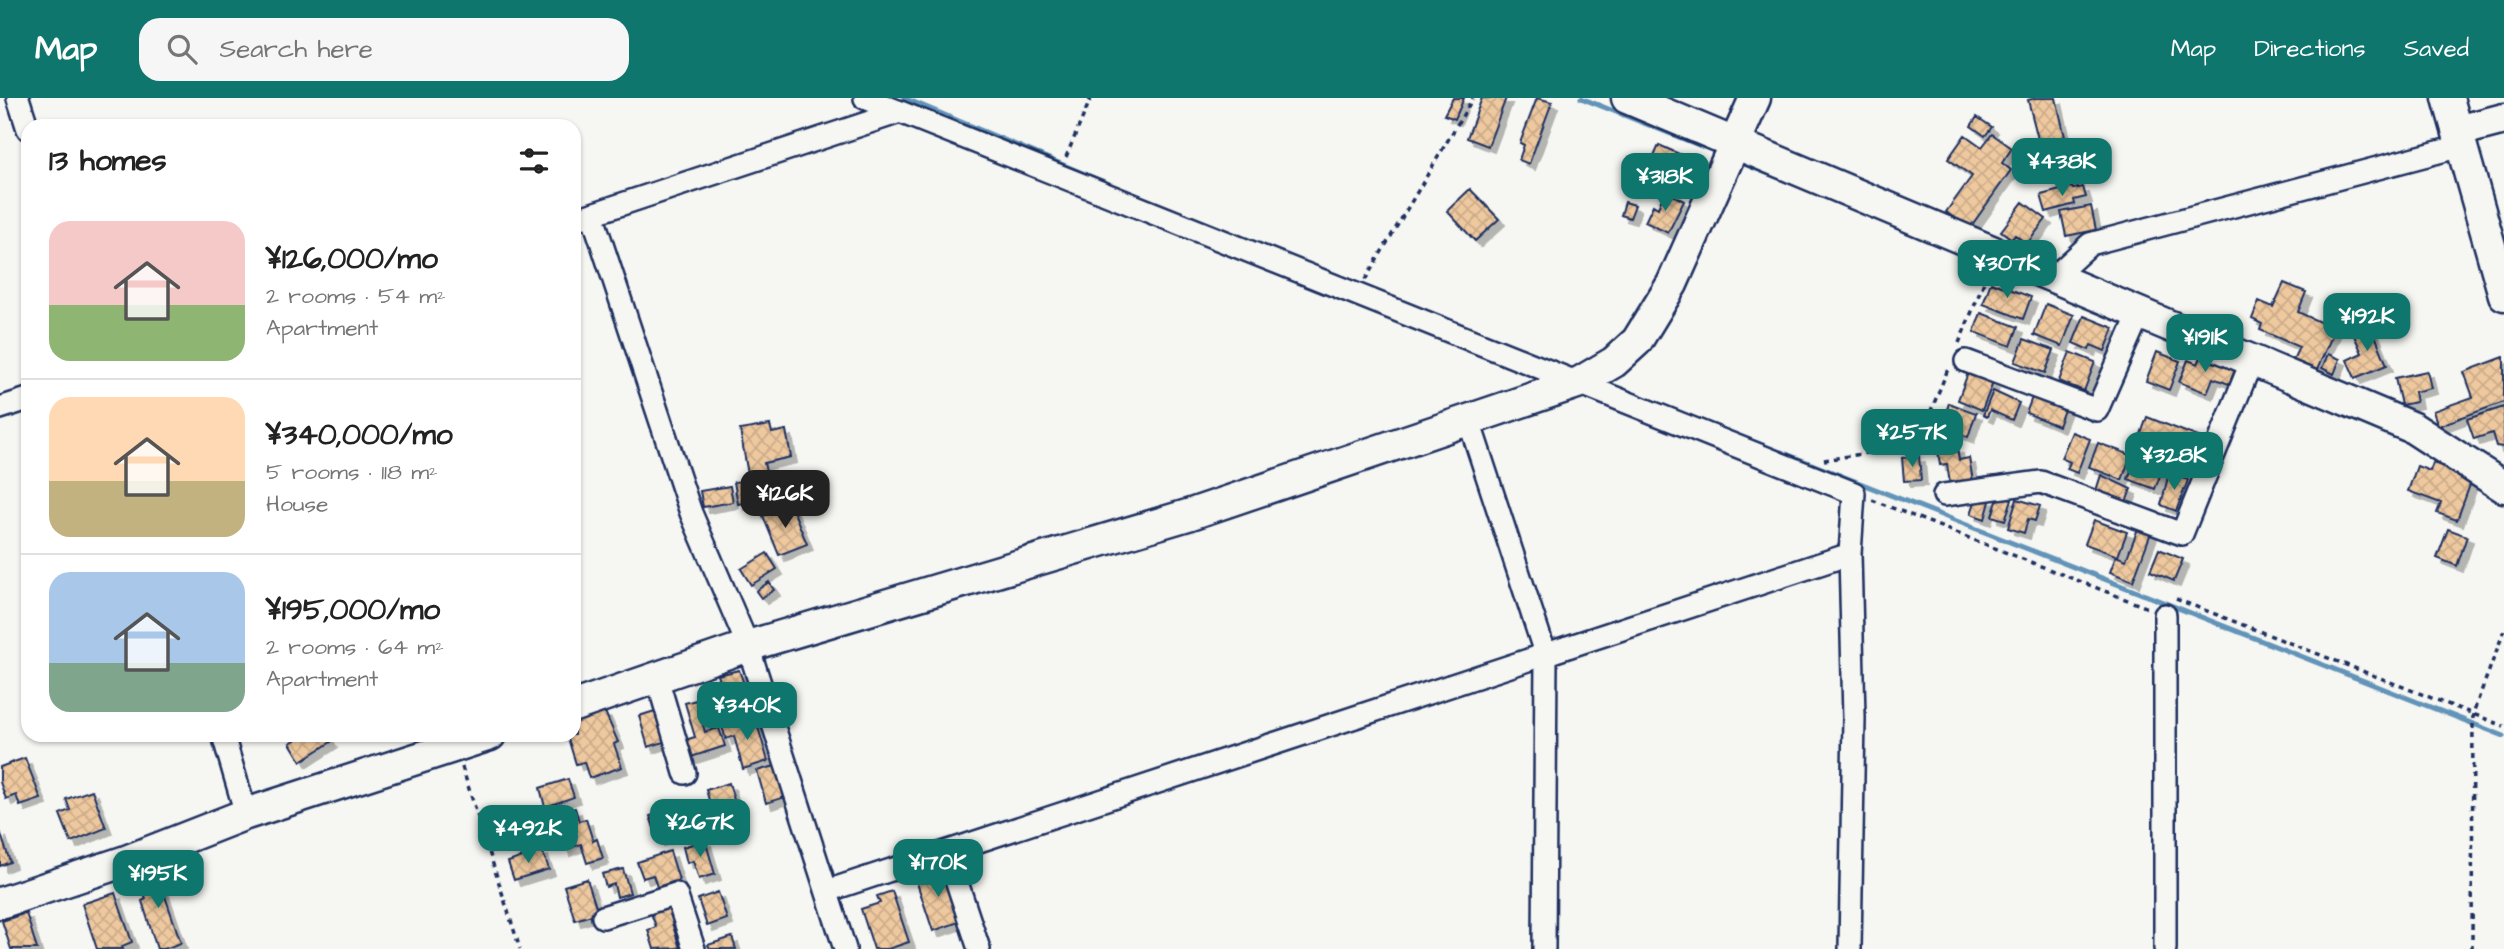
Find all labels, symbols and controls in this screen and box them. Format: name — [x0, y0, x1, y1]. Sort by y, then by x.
search box — [139, 18, 629, 81]
text: Map — [35, 26, 97, 72]
icon: search — [163, 30, 201, 68]
text: Search here — [219, 31, 373, 67]
text: Map — [2171, 32, 2216, 66]
text: Directions — [2254, 32, 2366, 66]
text: Saved — [2404, 32, 2469, 66]
pin: ¥438K — [2013, 139, 2111, 198]
text: 13 homes — [49, 140, 166, 182]
icon: filters — [515, 142, 553, 180]
text: ¥438K — [2028, 145, 2096, 177]
pin: ¥318K — [1616, 153, 1714, 213]
text: ¥318K — [1637, 160, 1693, 192]
text: ¥126,000/mo — [266, 238, 438, 280]
pin: ¥307K — [1958, 240, 2056, 300]
text: ¥307K — [1974, 247, 2040, 279]
icon: home — [105, 249, 189, 333]
text: 2 rooms · 54 m² — [266, 280, 446, 312]
pin: ¥192K — [2318, 294, 2416, 353]
text: ¥192K — [2339, 300, 2395, 332]
text: Apartment — [266, 312, 378, 344]
pin: ¥191K — [2156, 314, 2254, 374]
text: ¥191K — [2182, 321, 2228, 353]
pin: ¥257K — [1863, 410, 1961, 469]
text: ¥340,000/mo — [266, 414, 453, 456]
text: ¥257K — [1877, 416, 1947, 448]
icon: home — [105, 425, 189, 509]
pin: ¥328K — [2125, 432, 2223, 492]
text: ¥328K — [2141, 439, 2207, 471]
text: 5 rooms · 118 m² — [266, 456, 438, 488]
pin: ¥126K — [736, 470, 834, 530]
text: ¥126K — [757, 477, 813, 509]
text: House — [266, 488, 329, 520]
text: ¥195,000/mo — [266, 589, 440, 631]
icon: home — [105, 600, 189, 684]
text: 2 rooms · 64 m² — [266, 631, 444, 663]
text: Apartment — [266, 663, 378, 695]
pin: ¥340K — [698, 682, 796, 742]
text: ¥340K — [713, 689, 781, 721]
pin: ¥267K — [651, 800, 749, 859]
pin: ¥492K — [479, 806, 577, 865]
text: ¥267K — [666, 806, 734, 838]
text: ¥492K — [494, 812, 562, 844]
pin: ¥170K — [889, 840, 987, 899]
text: ¥170K — [909, 846, 967, 878]
pin: ¥195K — [109, 850, 207, 910]
text: ¥195K — [129, 857, 187, 889]

